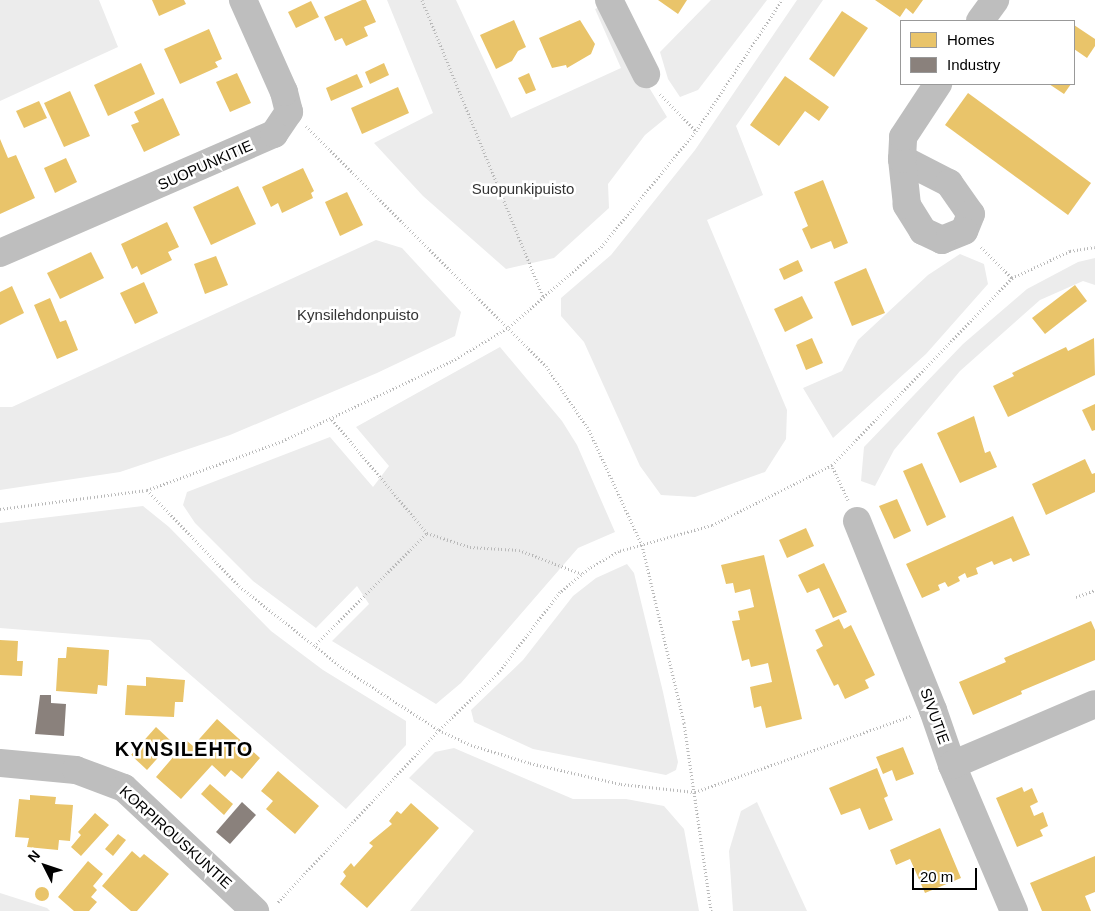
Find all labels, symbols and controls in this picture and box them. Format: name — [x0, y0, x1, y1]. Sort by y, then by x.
legend — [900, 20, 1075, 85]
text: Homes — [947, 31, 995, 48]
text: Industry — [947, 56, 1000, 73]
street label: SUOPUNKITIE — [155, 136, 255, 194]
park label: Suopunkipuisto — [472, 180, 574, 198]
park label: Kynsilehdonpuisto — [297, 306, 419, 324]
street label: SIVUTIE — [917, 686, 953, 746]
district label: KYNSILEHTO — [113, 737, 255, 761]
street label: KORPIROUSKUNTIE — [116, 782, 236, 892]
north arrow — [20, 841, 70, 891]
text: N — [24, 847, 43, 865]
scale bar — [915, 858, 980, 890]
text: 20 m — [920, 868, 953, 885]

